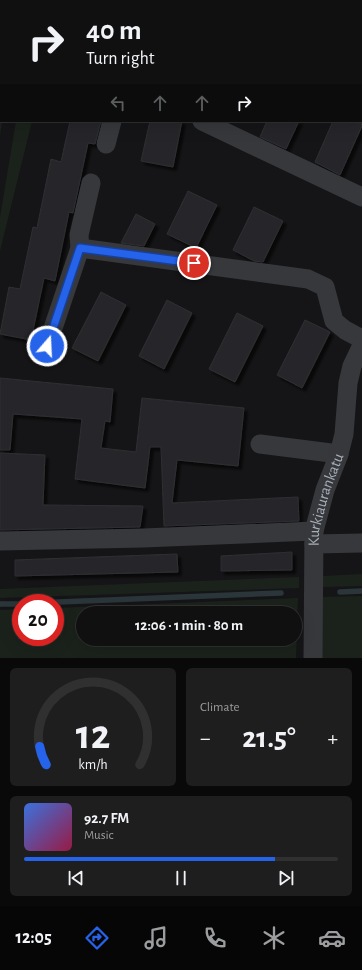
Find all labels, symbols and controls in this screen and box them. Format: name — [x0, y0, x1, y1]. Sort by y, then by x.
icon: right — [20, 16, 72, 68]
text: 40 m — [86, 17, 142, 45]
text: Turn right — [86, 50, 155, 68]
icon: left — [107, 92, 129, 114]
icon: ahead — [149, 92, 171, 114]
icon: ahead — [191, 92, 213, 114]
icon: right — [233, 92, 255, 114]
pin — [177, 246, 211, 280]
icon: arrive — [183, 252, 205, 274]
position arrow — [26, 325, 68, 367]
street label: Kurkiaurankatu — [306, 451, 347, 546]
speed limit sign: 20 — [12, 594, 64, 646]
text: 12:06 · 1 min · 80 m — [135, 618, 243, 633]
text: Climate — [200, 701, 239, 714]
text: 12 — [76, 715, 110, 756]
text: 21.5° — [242, 723, 296, 753]
text: − — [200, 727, 211, 749]
text: + — [327, 727, 338, 749]
text: km/h — [78, 758, 108, 772]
text: 92.7 FM — [84, 811, 129, 826]
text: Music — [84, 829, 114, 842]
icon: previous — [65, 867, 87, 889]
icon: pause — [170, 867, 192, 889]
icon: next — [275, 867, 297, 889]
icon: directions — [83, 924, 111, 952]
icon: music — [142, 924, 170, 952]
icon: phone — [201, 924, 229, 952]
icon: climate — [260, 924, 288, 952]
icon: car — [318, 924, 346, 952]
text: 12:05 — [15, 929, 52, 947]

